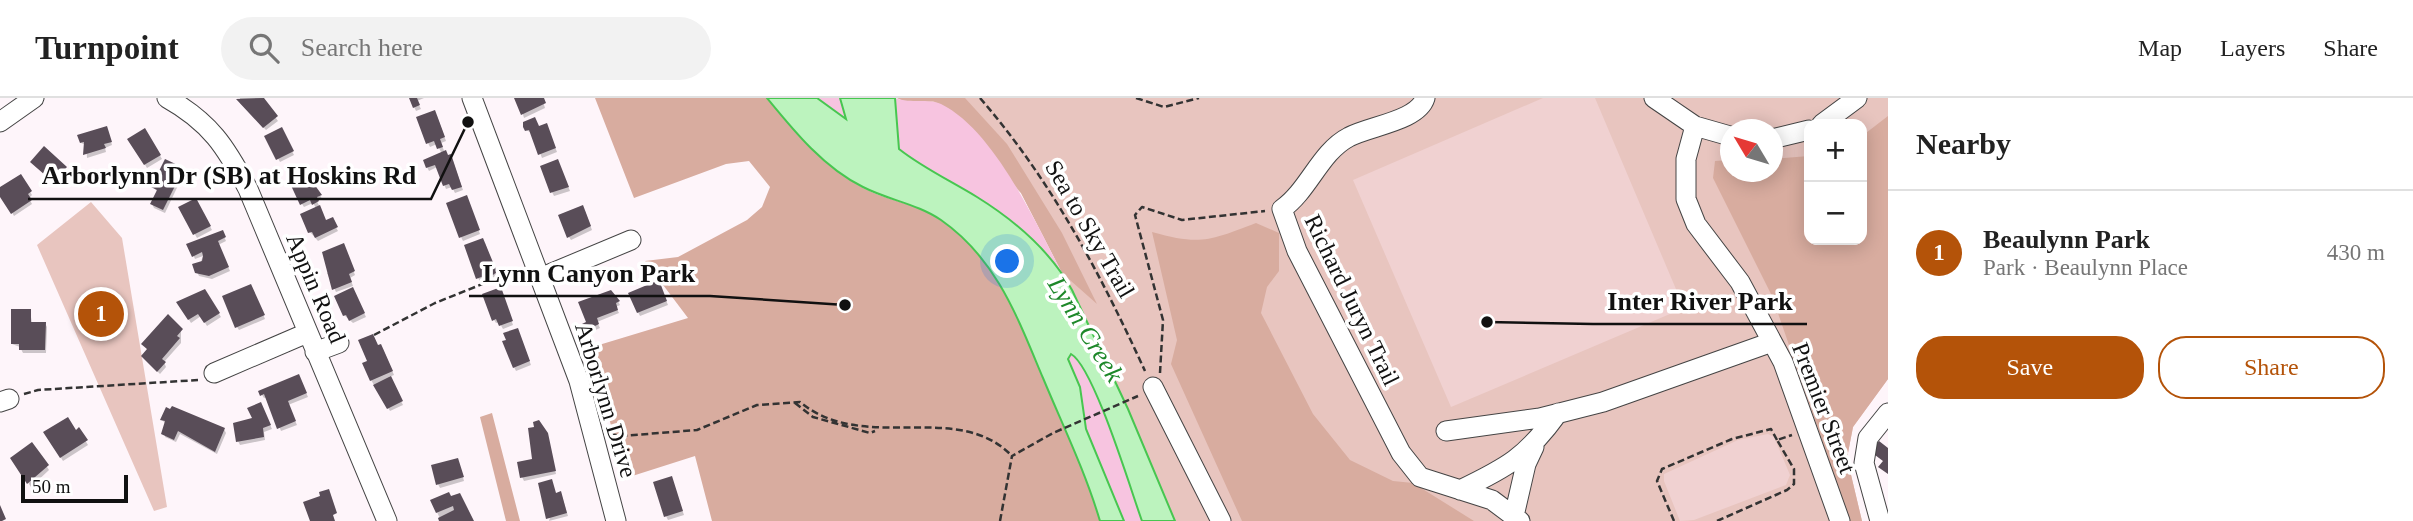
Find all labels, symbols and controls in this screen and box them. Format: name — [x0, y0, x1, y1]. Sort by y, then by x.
search box — [221, 17, 711, 80]
icon: search — [245, 29, 283, 67]
text: Turnpoint — [35, 30, 179, 66]
text: Search here — [301, 33, 423, 62]
text: Map — [2138, 35, 2182, 61]
text: Layers — [2220, 35, 2285, 61]
text: Share — [2323, 35, 2378, 61]
north arrow — [1720, 119, 1783, 182]
map controls — [1804, 119, 1867, 245]
button: + — [1804, 119, 1867, 182]
text: Nearby — [1916, 127, 2011, 160]
callout: Arborlynn Dr (SB) at Hoskins Rd — [28, 152, 431, 199]
street label: Sea to Sky Trail — [1040, 156, 1140, 302]
text: Arborlynn Dr (SB) at Hoskins Rd — [42, 161, 417, 190]
button: − — [1804, 182, 1867, 245]
street label: Richard Juryn Trail — [1299, 210, 1405, 390]
text: Beaulynn Park — [1983, 225, 2150, 254]
street label: Appin Road — [281, 229, 351, 347]
text: 1 — [1933, 240, 1945, 265]
text: 430 m — [2327, 240, 2385, 265]
your location — [990, 244, 1024, 278]
callout: Lynn Canyon Park — [469, 249, 710, 296]
text: Park · Beaulynn Place — [1983, 255, 2188, 280]
text: Lynn Canyon Park — [483, 259, 696, 288]
water label: Lynn Creek — [1041, 270, 1130, 388]
callout: Inter River Park — [1593, 277, 1807, 324]
text: Inter River Park — [1607, 287, 1793, 316]
pin: 1 — [78, 288, 124, 340]
street label: Arborlynn Drive — [570, 319, 642, 481]
button: Save — [1916, 336, 2144, 399]
button: Share — [2158, 336, 2385, 399]
street label: Premier Street — [1787, 339, 1861, 477]
scale bar — [21, 472, 128, 504]
text: 50 m — [32, 476, 71, 497]

